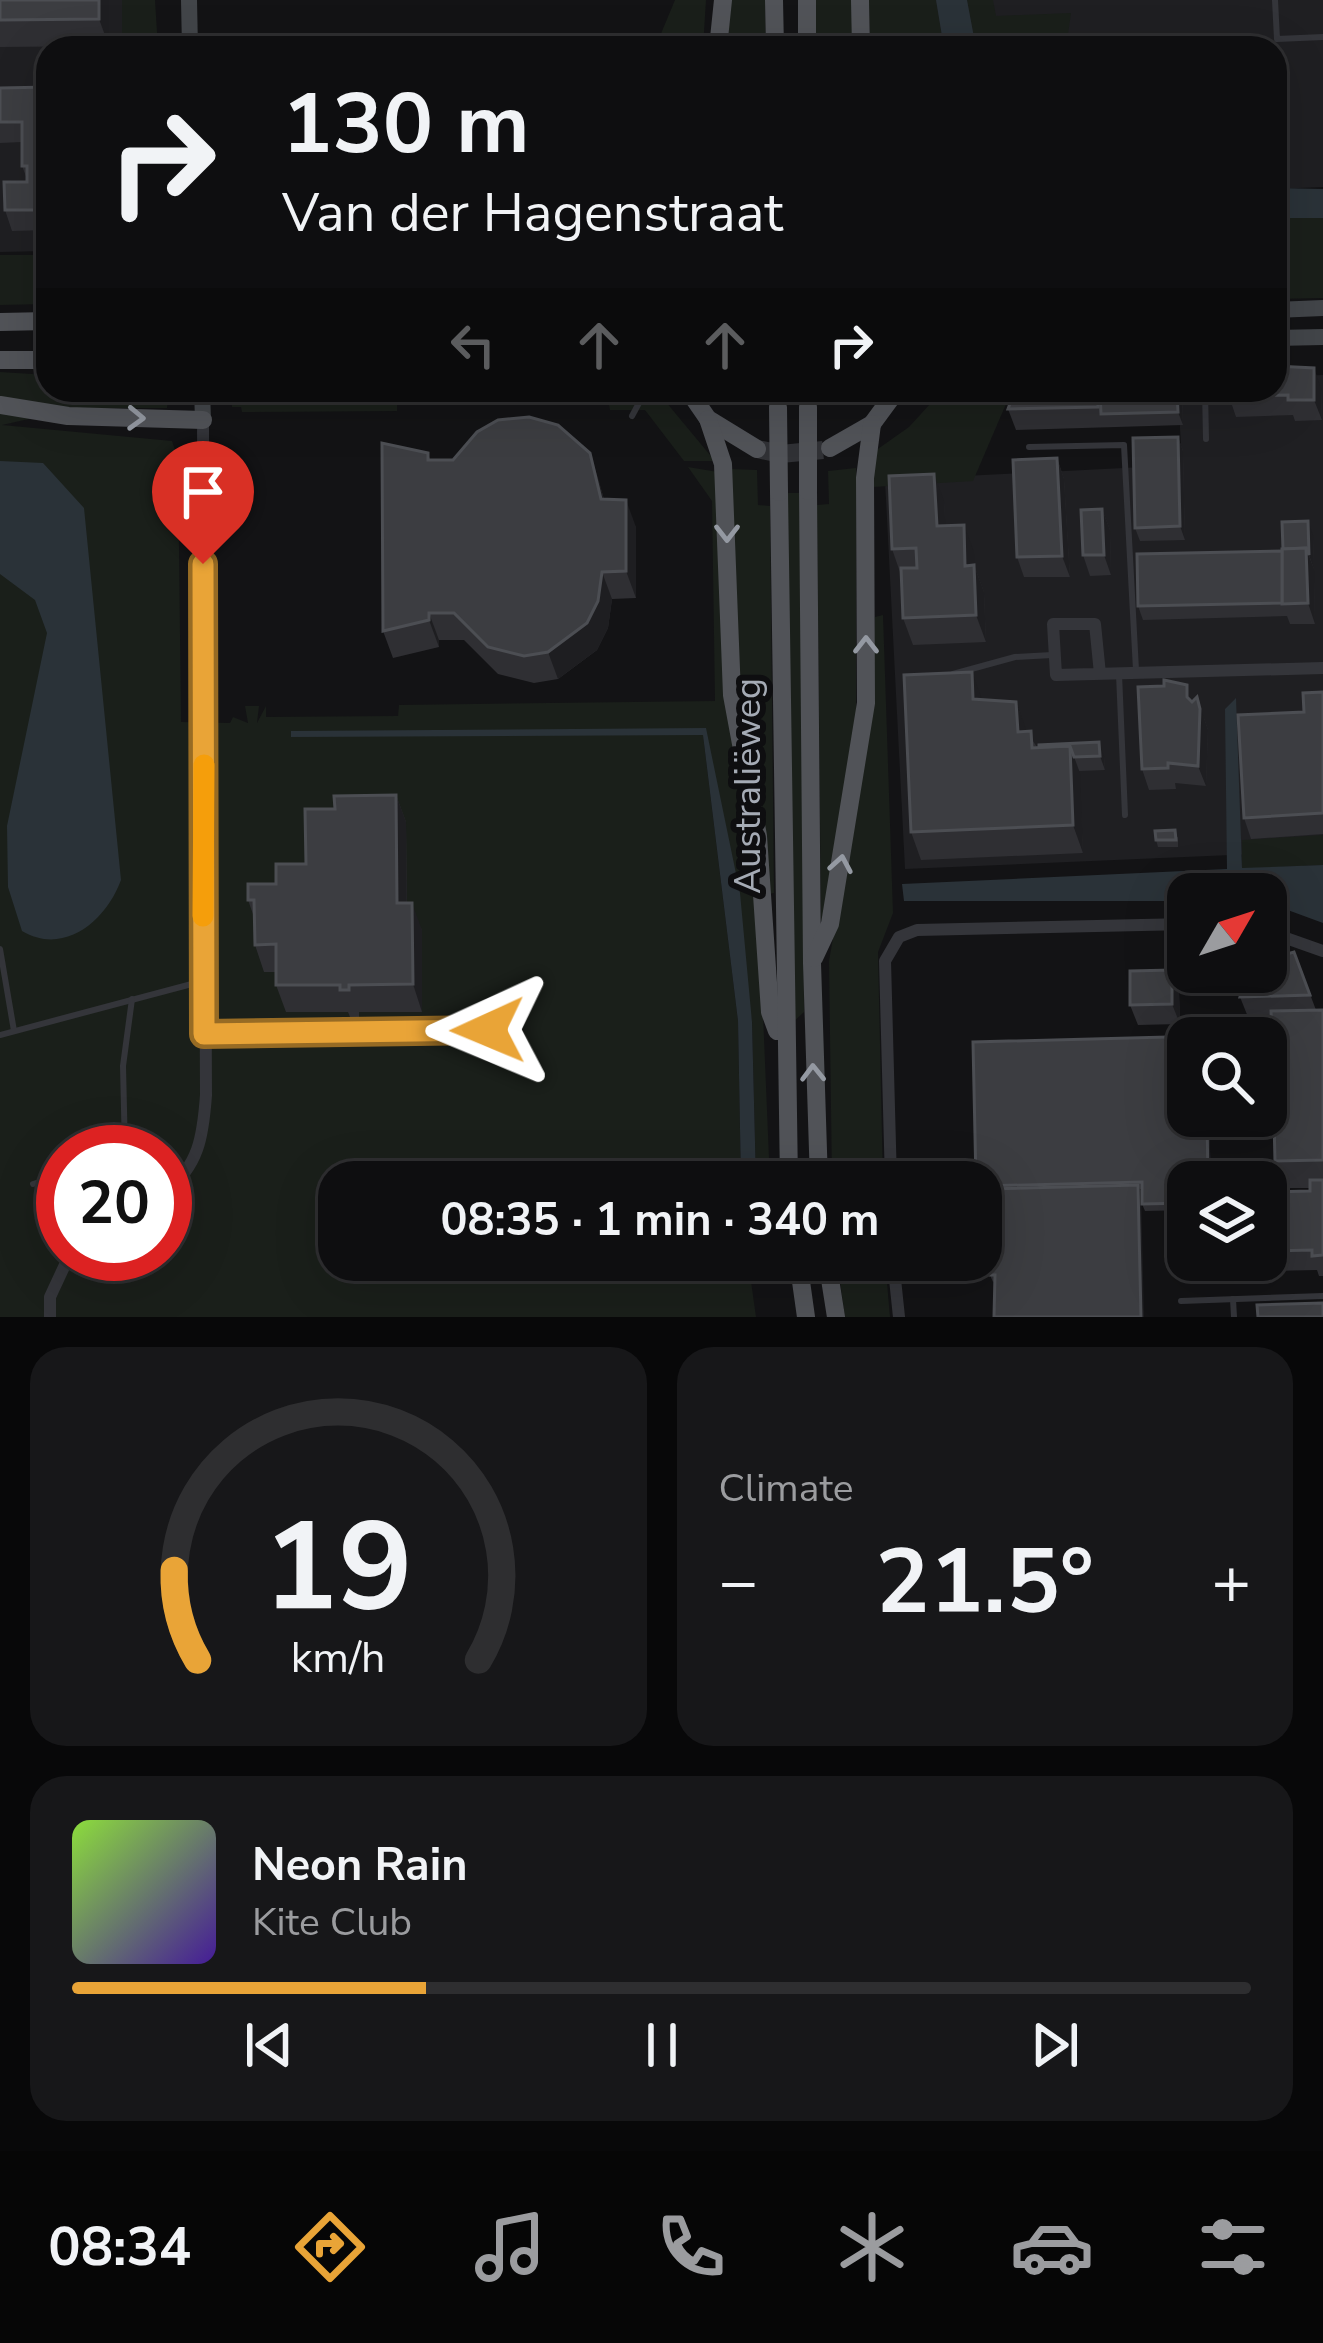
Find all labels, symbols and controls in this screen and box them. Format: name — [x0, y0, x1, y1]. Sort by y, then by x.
text: 130 m — [282, 67, 530, 182]
icon: right — [84, 84, 240, 240]
text: Van der Hagenstraat — [282, 176, 783, 250]
icon: left — [440, 312, 506, 378]
icon: ahead — [566, 312, 632, 378]
icon: ahead — [692, 312, 758, 378]
icon: right — [818, 312, 884, 378]
one-way arrow — [127, 404, 145, 430]
pin — [152, 441, 254, 564]
icon: arrive — [170, 459, 236, 525]
one-way arrow — [714, 525, 740, 543]
one-way arrow — [853, 635, 879, 653]
street label: Australiëweg — [724, 678, 773, 894]
one-way arrow — [827, 855, 853, 875]
north arrow — [1167, 873, 1287, 993]
map controls — [1167, 873, 1287, 1281]
position arrow — [425, 967, 551, 1093]
button: search — [1167, 1017, 1287, 1137]
one-way arrow — [801, 1063, 827, 1082]
speed limit sign: 20 — [36, 1125, 192, 1281]
button: layers — [1167, 1161, 1287, 1281]
text: 08:35 · 1 min · 340 m — [440, 1190, 880, 1251]
text: Climate — [719, 1462, 854, 1515]
text: 19 — [263, 1483, 413, 1653]
text: 21.5° — [876, 1521, 1094, 1644]
text: − — [719, 1537, 758, 1627]
text: + — [1211, 1537, 1251, 1627]
text: km/h — [291, 1628, 386, 1686]
text: Neon Rain — [252, 1835, 468, 1896]
text: Kite Club — [252, 1896, 412, 1949]
icon: previous — [236, 2012, 302, 2078]
icon: pause — [629, 2012, 695, 2078]
icon: next — [1022, 2012, 1088, 2078]
icon: directions — [288, 2205, 372, 2289]
icon: music — [468, 2205, 552, 2289]
icon: phone — [649, 2205, 733, 2289]
icon: climate — [830, 2205, 914, 2289]
icon: car — [1010, 2205, 1094, 2289]
icon: filters — [1191, 2205, 1275, 2289]
text: 08:34 — [48, 2210, 191, 2284]

